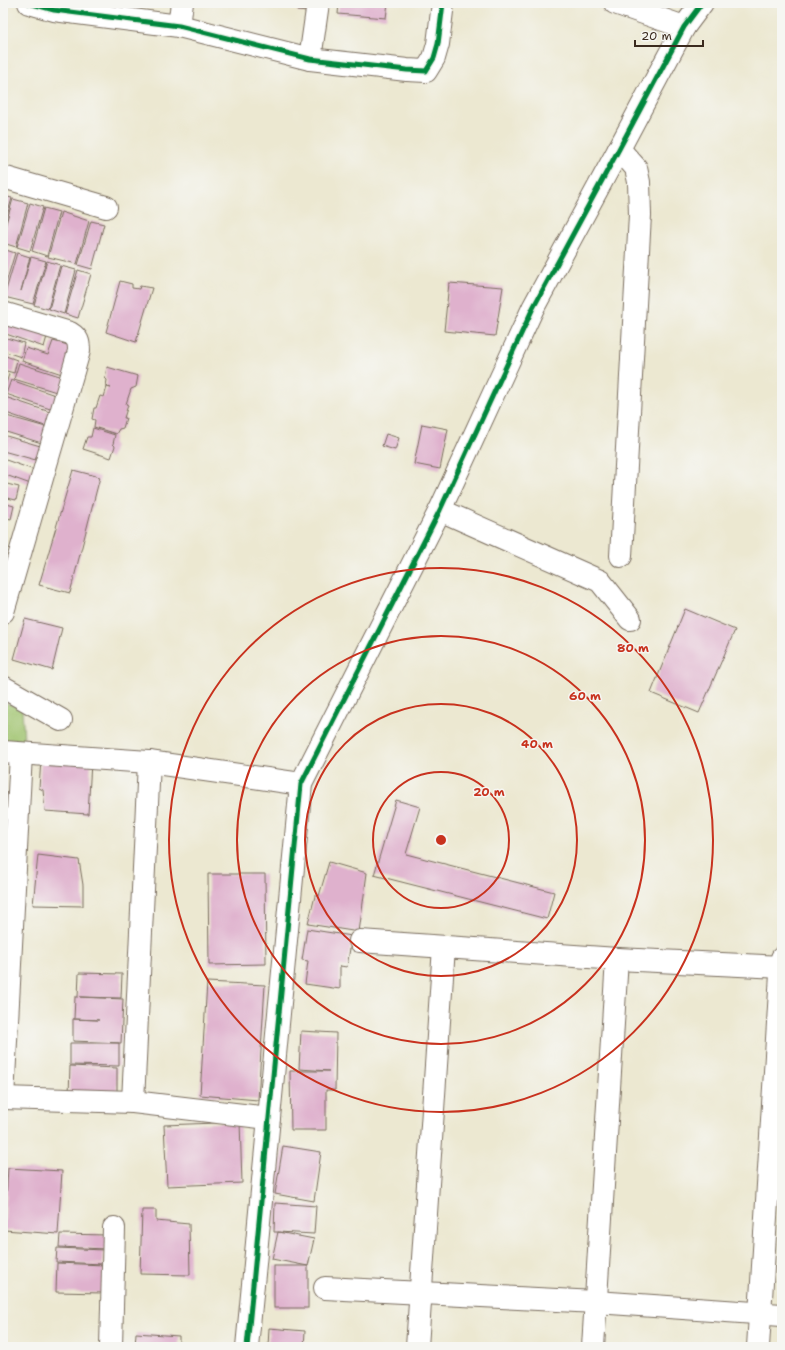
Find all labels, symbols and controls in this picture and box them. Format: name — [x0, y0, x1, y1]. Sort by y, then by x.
scale bar — [635, 22, 703, 48]
text: 20 m — [641, 28, 672, 44]
text: 80 m — [617, 640, 649, 656]
text: 60 m — [569, 688, 601, 704]
text: 40 m — [521, 736, 553, 752]
text: 20 m — [473, 784, 505, 800]
centre of rings — [434, 833, 448, 847]

